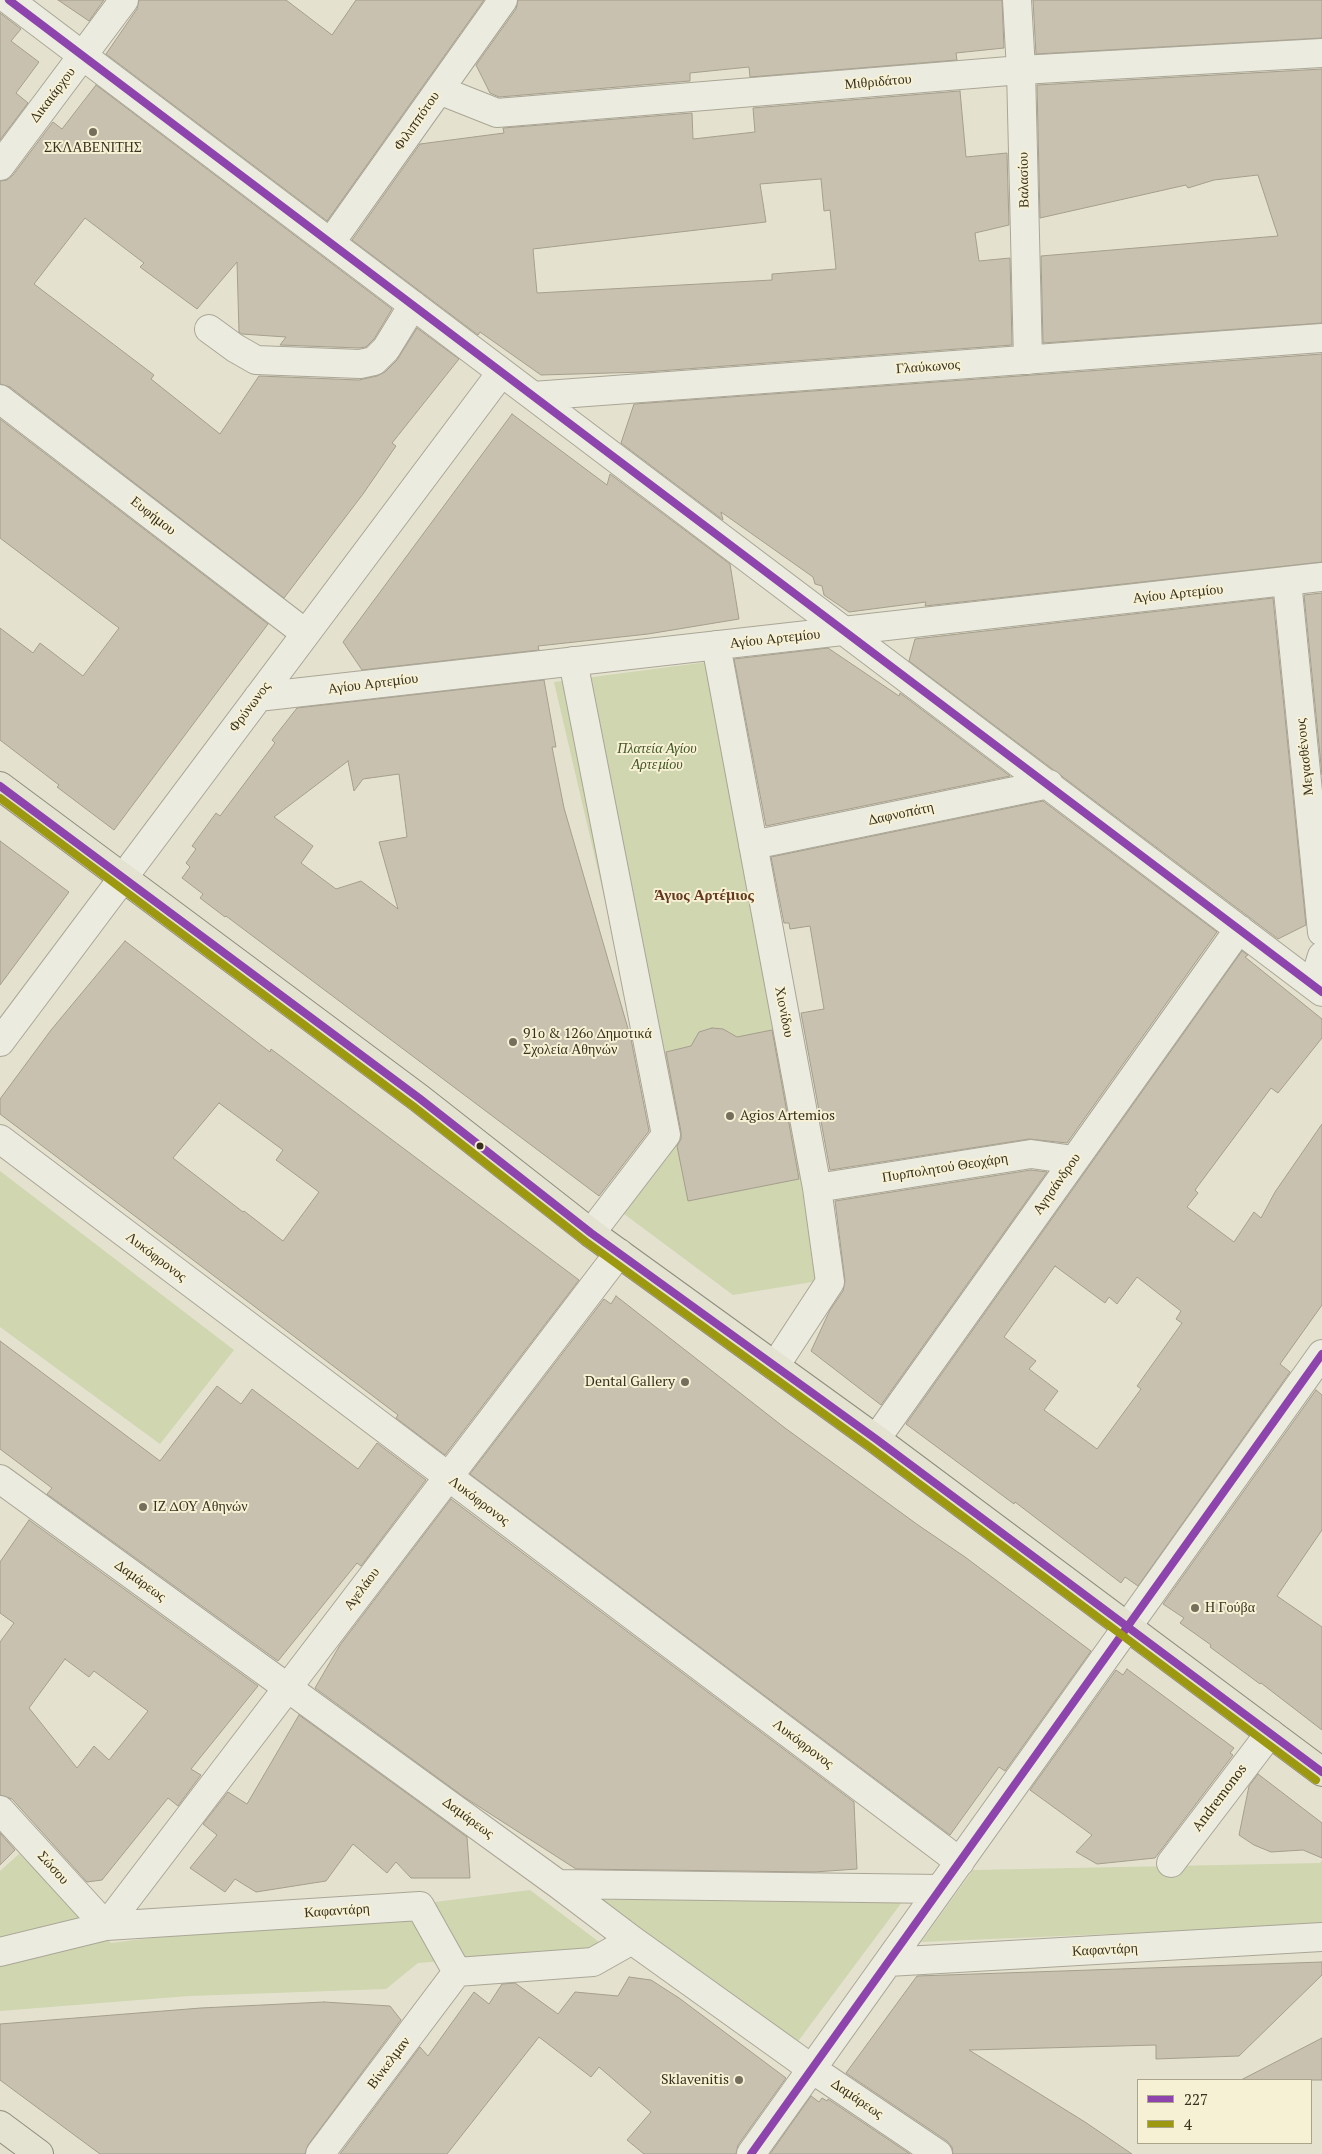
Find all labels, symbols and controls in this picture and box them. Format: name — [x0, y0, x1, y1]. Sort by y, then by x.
street label: Δικαιάρχου — [27, 64, 79, 126]
street label: Μιθριδάτου — [844, 71, 912, 93]
street label: Φιλιππότου — [391, 88, 443, 154]
marker: ΣΚΛΑΒΕΝΙΤΗΣ — [87, 126, 99, 138]
place label: ΣΚΛΑΒΕΝΙΤΗΣ — [44, 140, 142, 156]
street label: Βαλασίου — [1015, 152, 1033, 208]
street label: Γλαύκωνος — [895, 356, 961, 378]
street label: Ευφήμου — [127, 493, 179, 539]
street label: Αγίου Αρτεμίου — [1132, 581, 1224, 607]
street label: Αγίου Αρτεμίου — [729, 626, 821, 652]
street label: Αγίου Αρτεμίου — [327, 670, 419, 698]
street label: Φρύνωνος — [226, 679, 274, 735]
street label: Μεγασθένους — [1293, 717, 1317, 797]
park label: Πλατεία Αγίου Αρτεμίου — [617, 741, 697, 774]
street label: Δαφνοπάτη — [867, 799, 935, 829]
district label: Άγιος Αρτέμιος — [654, 887, 754, 905]
street label: Χιονίδου — [771, 985, 797, 1039]
place label: 91ο & 126ο Δημοτικά Σχολεία Αθηνών — [523, 1026, 652, 1058]
marker: 91ο & 126ο Δημοτικά Σχολεία Αθηνών — [507, 1036, 519, 1048]
place label: Agios Artemios — [740, 1108, 835, 1124]
marker: Agios Artemios — [724, 1110, 736, 1122]
unlabelled marker — [475, 1141, 485, 1151]
street label: Πυρπολητού Θεοχάρη — [881, 1150, 1009, 1186]
street label: Αγησάνδρου — [1030, 1150, 1084, 1218]
street label: Λυκόφρονος — [122, 1229, 190, 1285]
place label: Dental Gallery — [585, 1374, 675, 1390]
marker: Dental Gallery — [679, 1376, 691, 1388]
street label: Λυκόφρονος — [445, 1473, 513, 1529]
place label: ΙΖ ΔΟΥ Αθηνών — [153, 1499, 248, 1515]
marker: ΙΖ ΔΟΥ Αθηνών — [137, 1501, 149, 1513]
street label: Δαμάρεως — [111, 1557, 169, 1605]
street label: Αγελάου — [341, 1564, 383, 1614]
place label: Η Γούβα — [1205, 1600, 1255, 1616]
marker: Η Γούβα — [1189, 1602, 1201, 1614]
street label: Λυκόφρονος — [769, 1716, 837, 1772]
street label: Andremonos — [1189, 1761, 1251, 1835]
street label: Δαμάρεως — [439, 1794, 497, 1842]
street label: Σώσου — [34, 1848, 72, 1888]
street label: Καφαντάρη — [304, 1900, 370, 1922]
street label: Καφαντάρη — [1072, 1940, 1138, 1960]
street label: Βίνκελμαν — [364, 2034, 414, 2092]
place label: Sklavenitis — [661, 2072, 729, 2088]
marker: Sklavenitis — [733, 2074, 745, 2086]
street label: Δαμάρεως — [828, 2075, 886, 2123]
legend — [1137, 2079, 1312, 2144]
text: 227 — [1184, 2089, 1208, 2109]
text: 4 — [1184, 2114, 1192, 2134]

